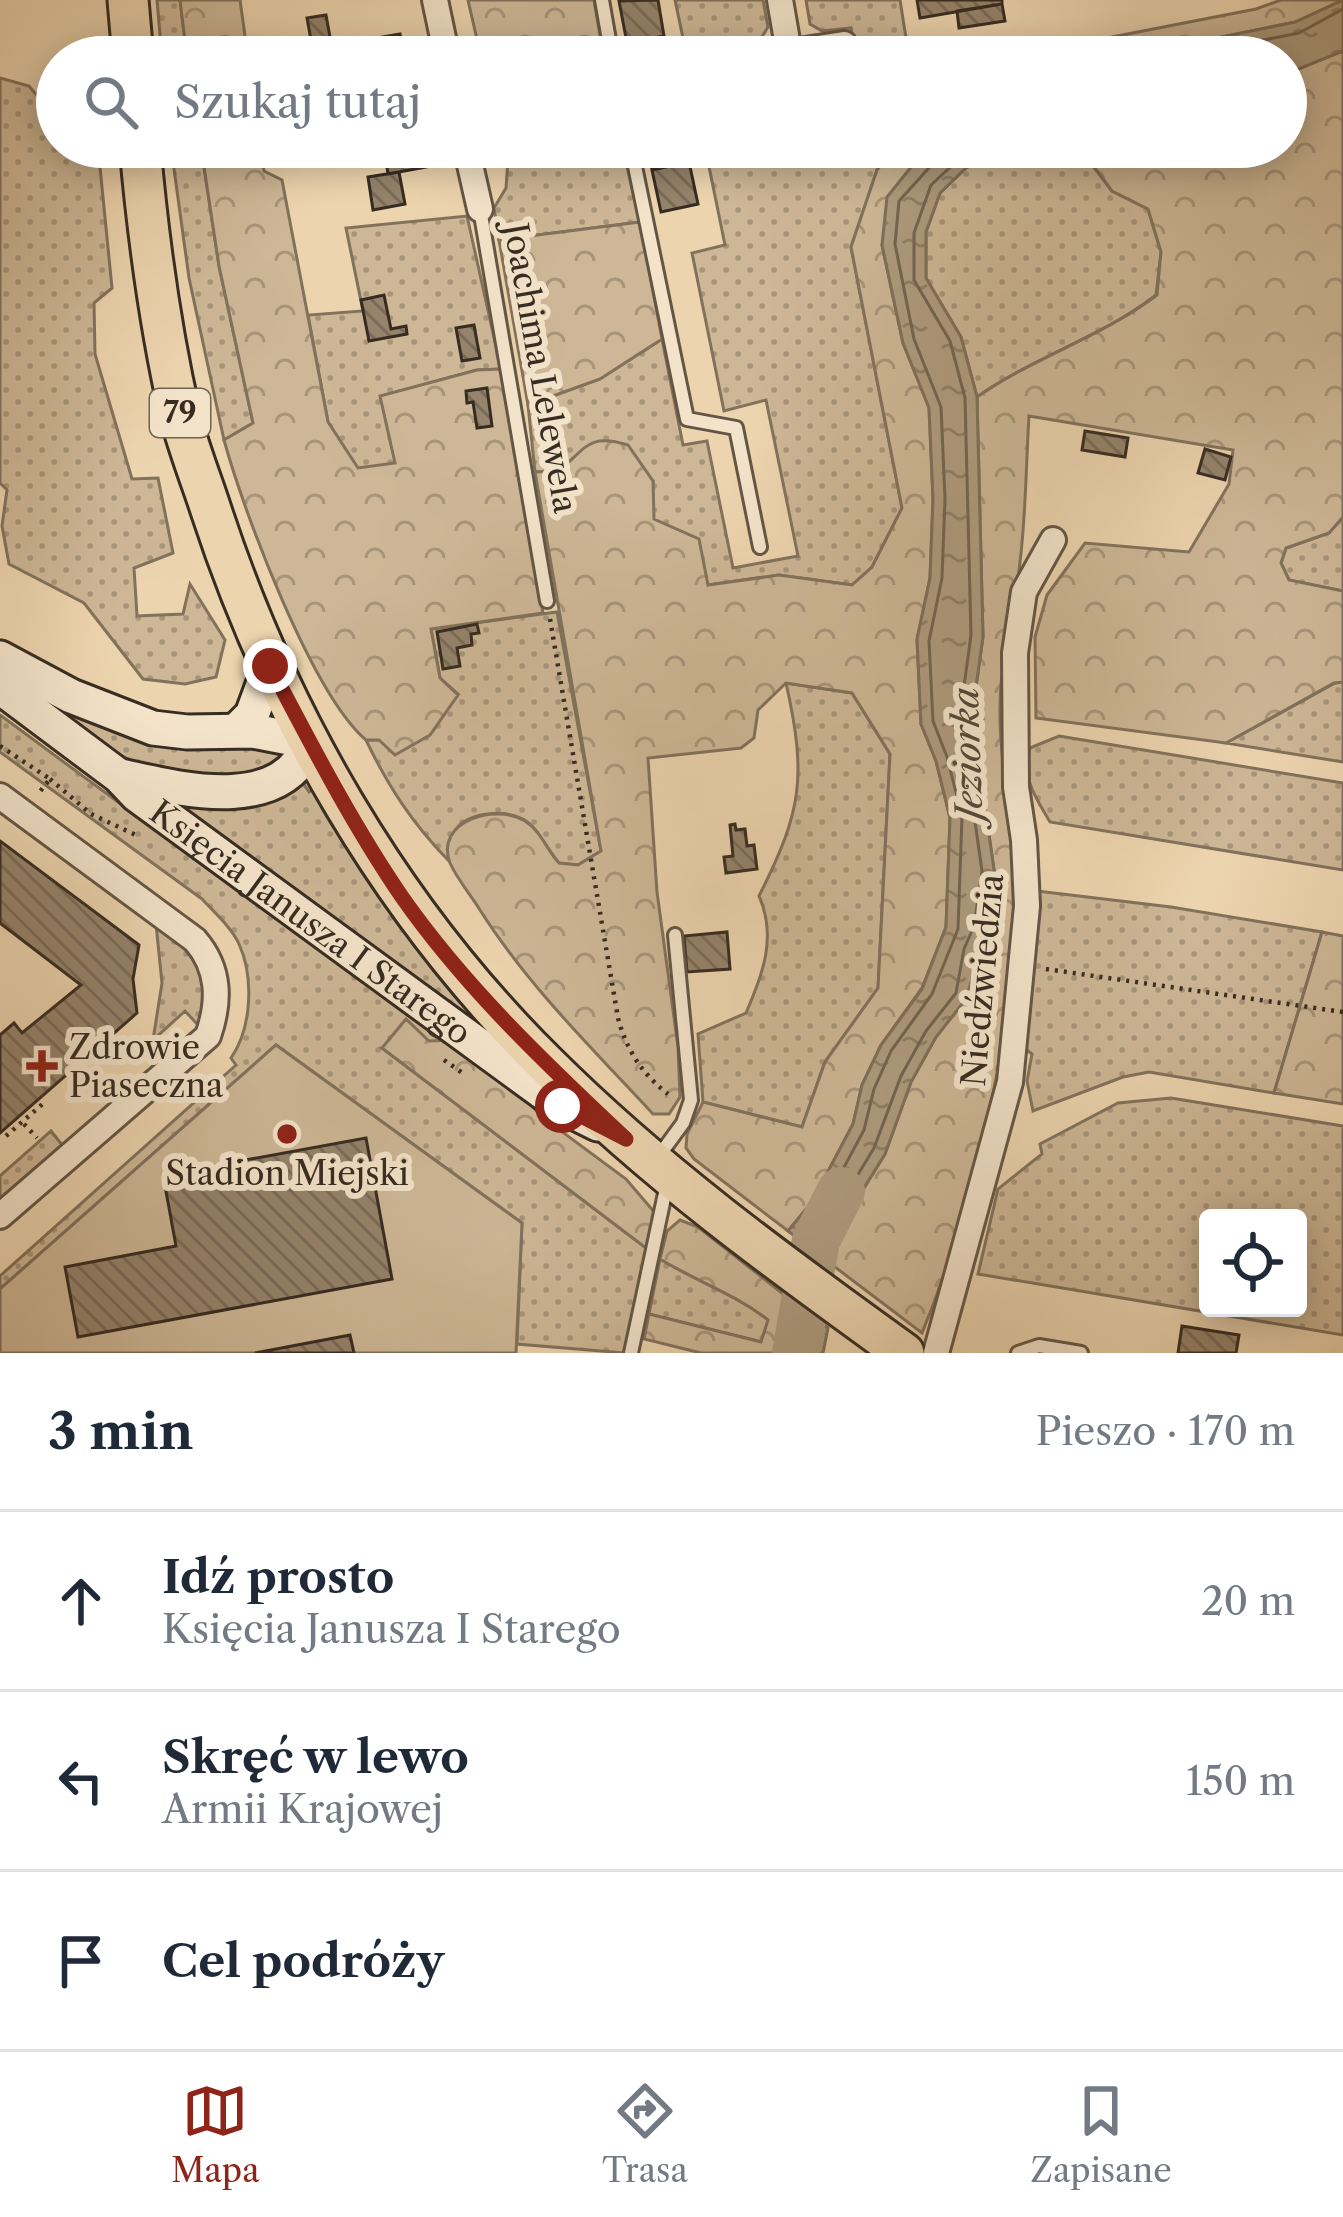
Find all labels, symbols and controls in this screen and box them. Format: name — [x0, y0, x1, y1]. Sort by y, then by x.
search box — [36, 36, 1307, 168]
icon: search — [78, 69, 144, 135]
text: Szukaj tutaj — [174, 74, 421, 130]
street label: Joachima Lelewela — [494, 215, 586, 517]
road number: 79 — [150, 389, 210, 437]
route end — [243, 639, 297, 693]
water label: Jeziorka — [943, 687, 992, 831]
street label: Księcia Janusza I Starego — [142, 791, 479, 1054]
street label: Niedźwiedzia — [953, 872, 1012, 1088]
place label: Zdrowie Piaseczna — [69, 1027, 224, 1106]
marker: Zdrowie Piaseczna — [26, 1050, 58, 1082]
route start — [535, 1079, 589, 1133]
marker: Stadion Miejski — [274, 1121, 300, 1147]
place label: Stadion Miejski — [165, 1153, 409, 1194]
map controls — [1199, 1209, 1307, 1317]
button: locate — [1199, 1209, 1307, 1317]
text: 3 min — [48, 1400, 194, 1462]
text: Pieszo · 170 m — [1036, 1407, 1295, 1455]
text: Idź prosto — [162, 1549, 394, 1605]
icon: ahead — [48, 1568, 114, 1634]
text: 20 m — [1201, 1577, 1295, 1625]
text: Księcia Janusza I Starego — [162, 1605, 621, 1653]
text: Skręć w lewo — [162, 1729, 469, 1785]
icon: left — [48, 1748, 114, 1814]
text: 150 m — [1186, 1757, 1295, 1805]
text: Armii Krajowej — [162, 1785, 443, 1833]
icon: arrive — [48, 1928, 114, 1994]
text: Cel podróży — [162, 1933, 444, 1989]
tab: Mapa — [171, 2078, 260, 2191]
tab: Trasa — [602, 2078, 688, 2191]
tab: Zapisane — [1031, 2078, 1172, 2191]

